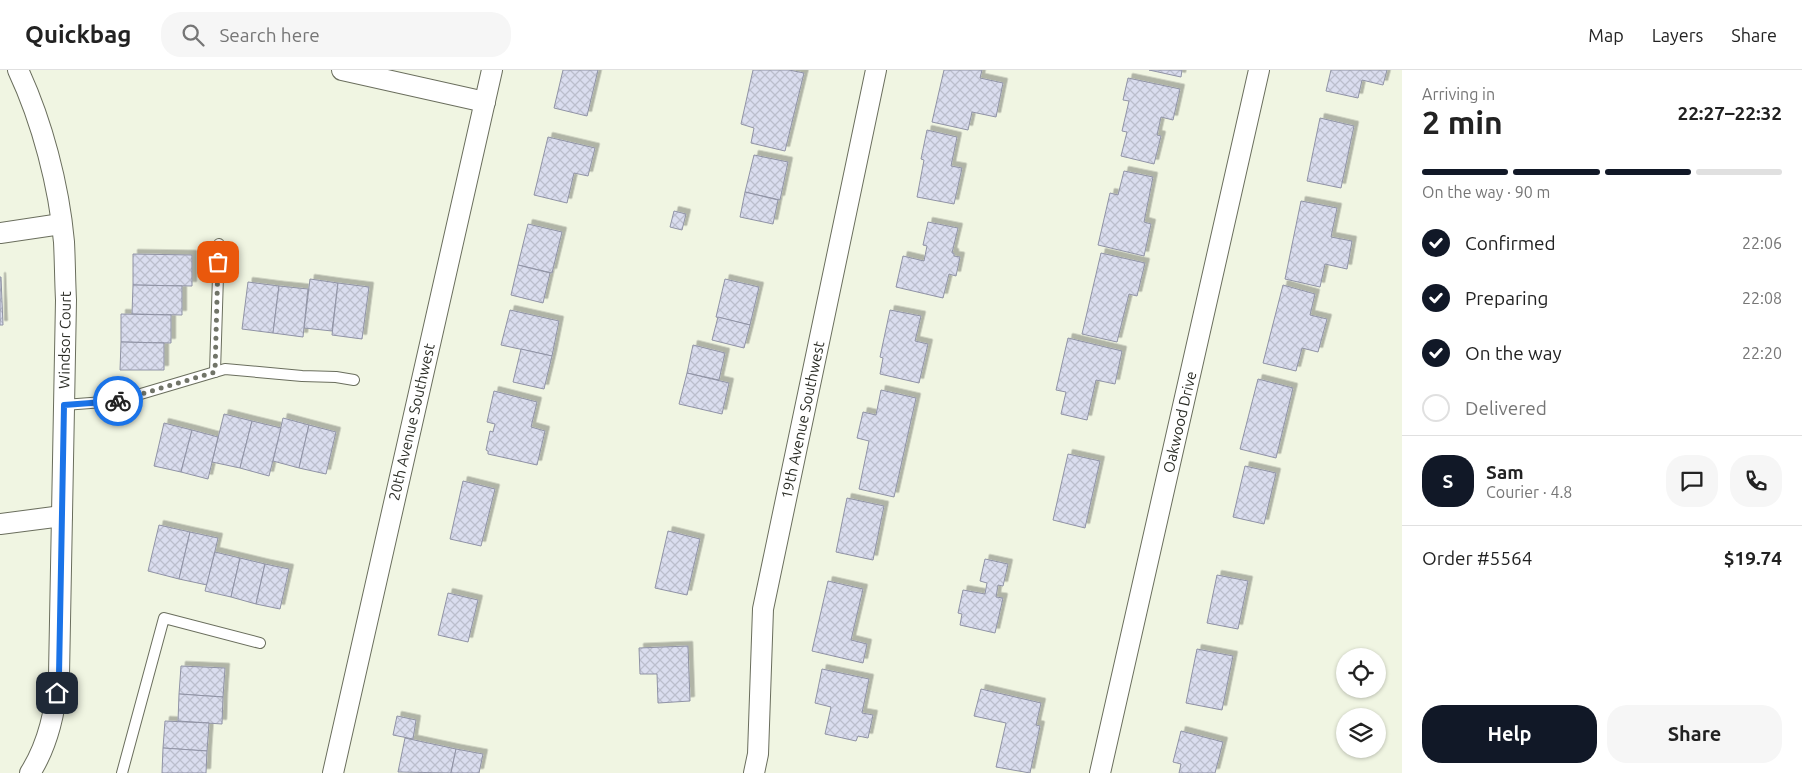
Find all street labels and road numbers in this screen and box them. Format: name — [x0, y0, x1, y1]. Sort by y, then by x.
street label: Windsor Court — [55, 291, 74, 389]
street label: 19th Avenue Southwest — [777, 339, 828, 500]
street label: 20th Avenue Southwest — [385, 342, 438, 502]
street label: Oakwood Drive — [1160, 369, 1199, 474]

